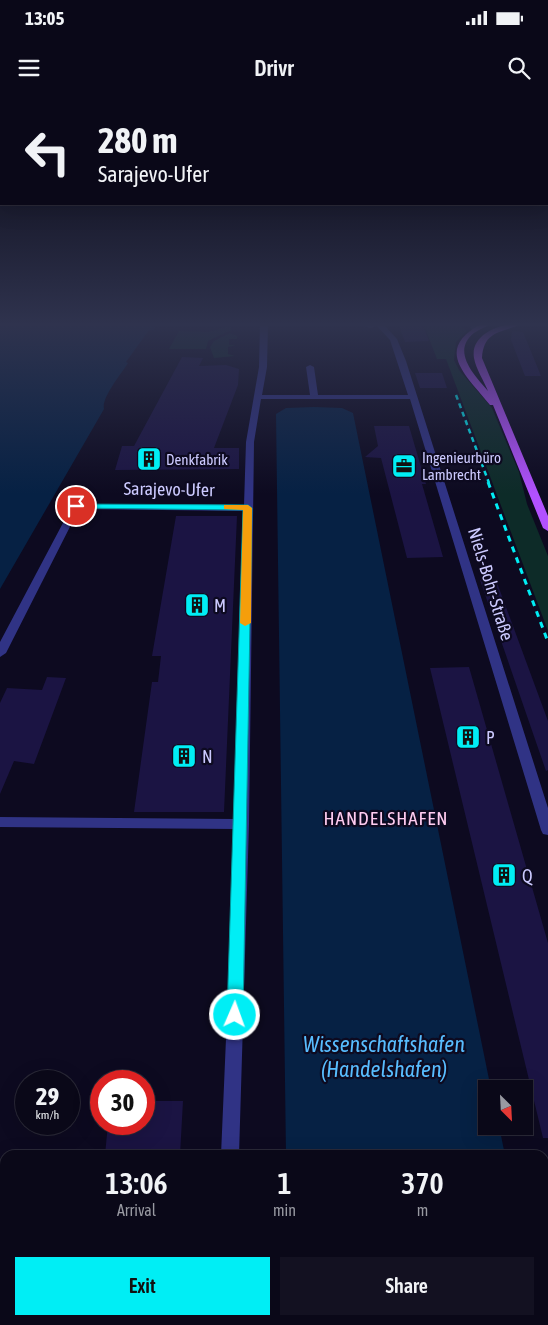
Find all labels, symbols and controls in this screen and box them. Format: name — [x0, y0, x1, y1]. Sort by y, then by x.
text: 13:05 — [25, 7, 64, 29]
icon: menu — [15, 54, 43, 82]
icon: search — [505, 54, 533, 82]
text: Drivr — [254, 55, 294, 81]
icon: left — [15, 120, 80, 185]
text: 280 m — [98, 120, 177, 160]
text: Sarajevo-Ufer — [98, 161, 209, 187]
building icon: Denkfabrik — [136, 446, 162, 472]
place label: Ingenieurbüro Lambrecht — [422, 449, 501, 483]
place label: Denkfabrik — [166, 451, 228, 468]
office icon: Ingenieurbüro Lambrecht — [391, 453, 417, 479]
street label: Sarajevo-Ufer — [123, 478, 215, 500]
pin — [55, 485, 97, 527]
icon: arrive — [62, 492, 90, 520]
street label: Niels-Bohr-Straße — [464, 525, 518, 643]
building icon: M — [184, 592, 210, 618]
place label: M — [214, 595, 226, 616]
building icon: P — [455, 724, 481, 750]
place label: P — [486, 727, 495, 748]
building icon: N — [171, 743, 197, 769]
place label: N — [202, 746, 213, 767]
district label: HANDELSHAFEN — [324, 807, 448, 829]
building icon: Q — [491, 862, 517, 888]
place label: Q — [522, 865, 533, 886]
position arrow — [208, 988, 260, 1040]
water label: Wissenschaftshafen (Handelshafen) — [303, 1031, 465, 1082]
speed limit sign: 30 — [90, 1070, 155, 1135]
north arrow — [478, 1080, 532, 1135]
map controls — [478, 1080, 533, 1135]
text: 29 — [36, 1082, 59, 1110]
text: km/h — [36, 1108, 59, 1122]
text: 13:06 — [105, 1166, 168, 1200]
text: 1 — [277, 1166, 292, 1200]
text: 370 — [401, 1166, 444, 1200]
text: Arrival — [117, 1201, 156, 1219]
text: min — [273, 1201, 296, 1219]
text: m — [417, 1201, 428, 1219]
button: Exit — [15, 1257, 270, 1315]
button: Share — [280, 1257, 534, 1315]

